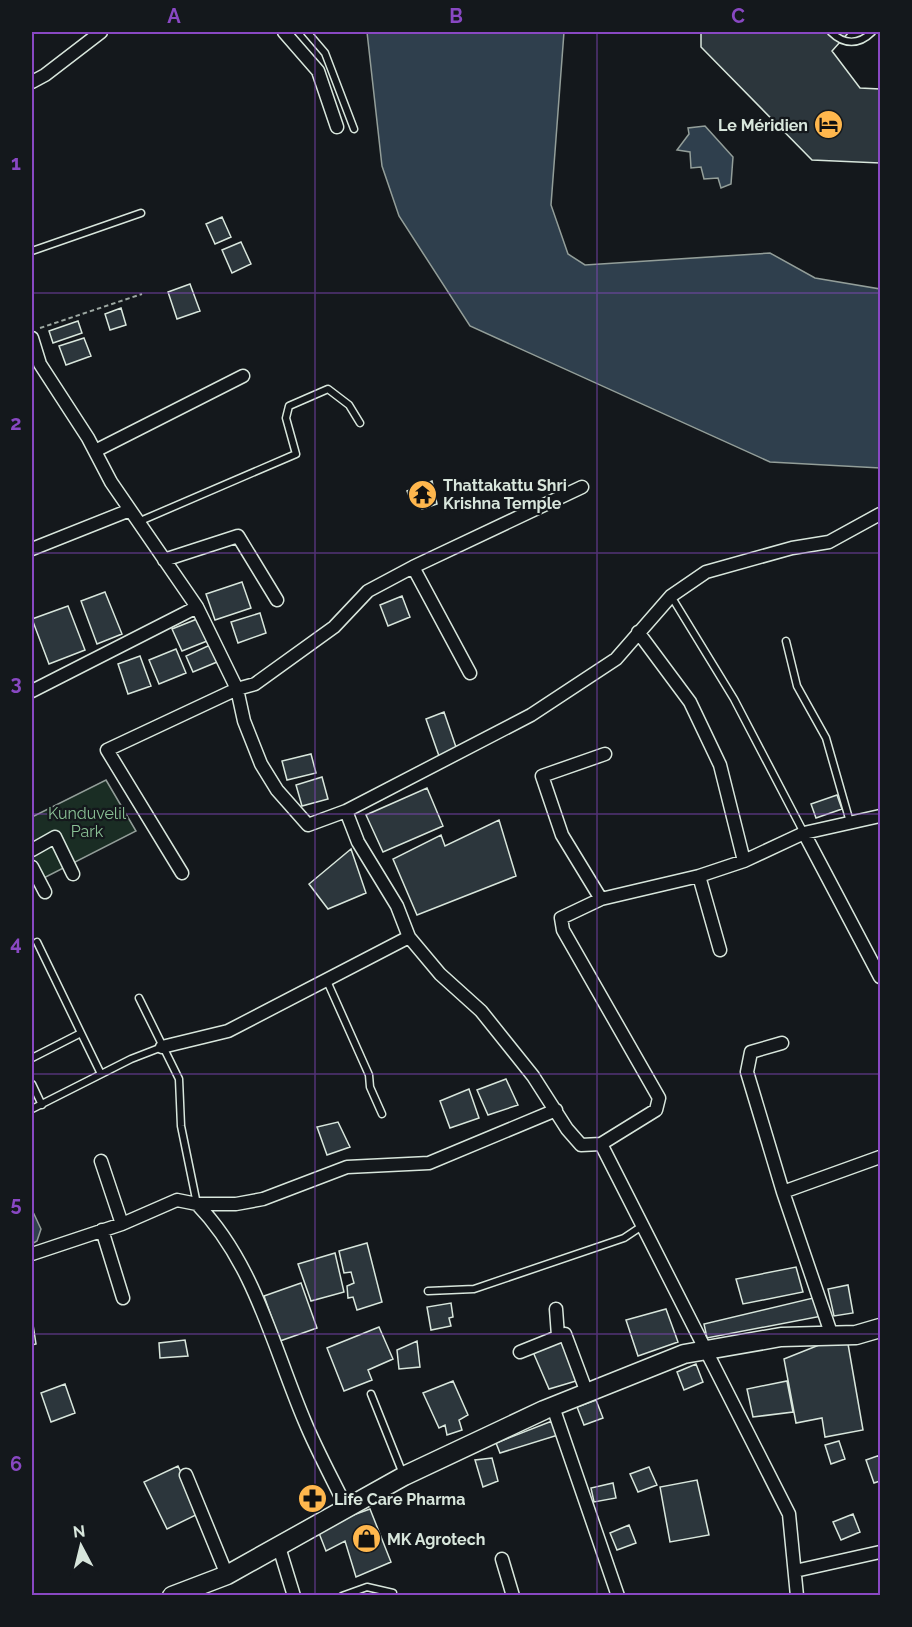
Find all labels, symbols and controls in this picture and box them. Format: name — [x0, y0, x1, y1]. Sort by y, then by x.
text: A — [167, 4, 181, 28]
text: B — [449, 4, 463, 28]
text: C — [731, 4, 745, 28]
hotel icon: Le Méridien — [813, 109, 845, 141]
place label: Le Méridien — [718, 116, 808, 135]
text: 1 — [11, 151, 21, 175]
text: 2 — [10, 411, 22, 435]
place label: Thattakattu Shri Krishna Temple — [443, 476, 567, 513]
temple icon: Thattakattu Shri Krishna Temple — [406, 478, 438, 510]
text: 3 — [10, 671, 22, 695]
park label: Kunduvelil Park — [48, 804, 127, 841]
text: 4 — [10, 931, 22, 955]
text: 5 — [10, 1192, 22, 1216]
text: 6 — [10, 1452, 22, 1476]
pharmacy icon: Life Care Pharma — [297, 1483, 329, 1515]
place label: Life Care Pharma — [334, 1490, 465, 1509]
north arrow — [51, 1516, 111, 1576]
text: N — [72, 1521, 86, 1542]
shop icon: MK Agrotech — [350, 1523, 382, 1555]
place label: MK Agrotech — [387, 1530, 485, 1549]

